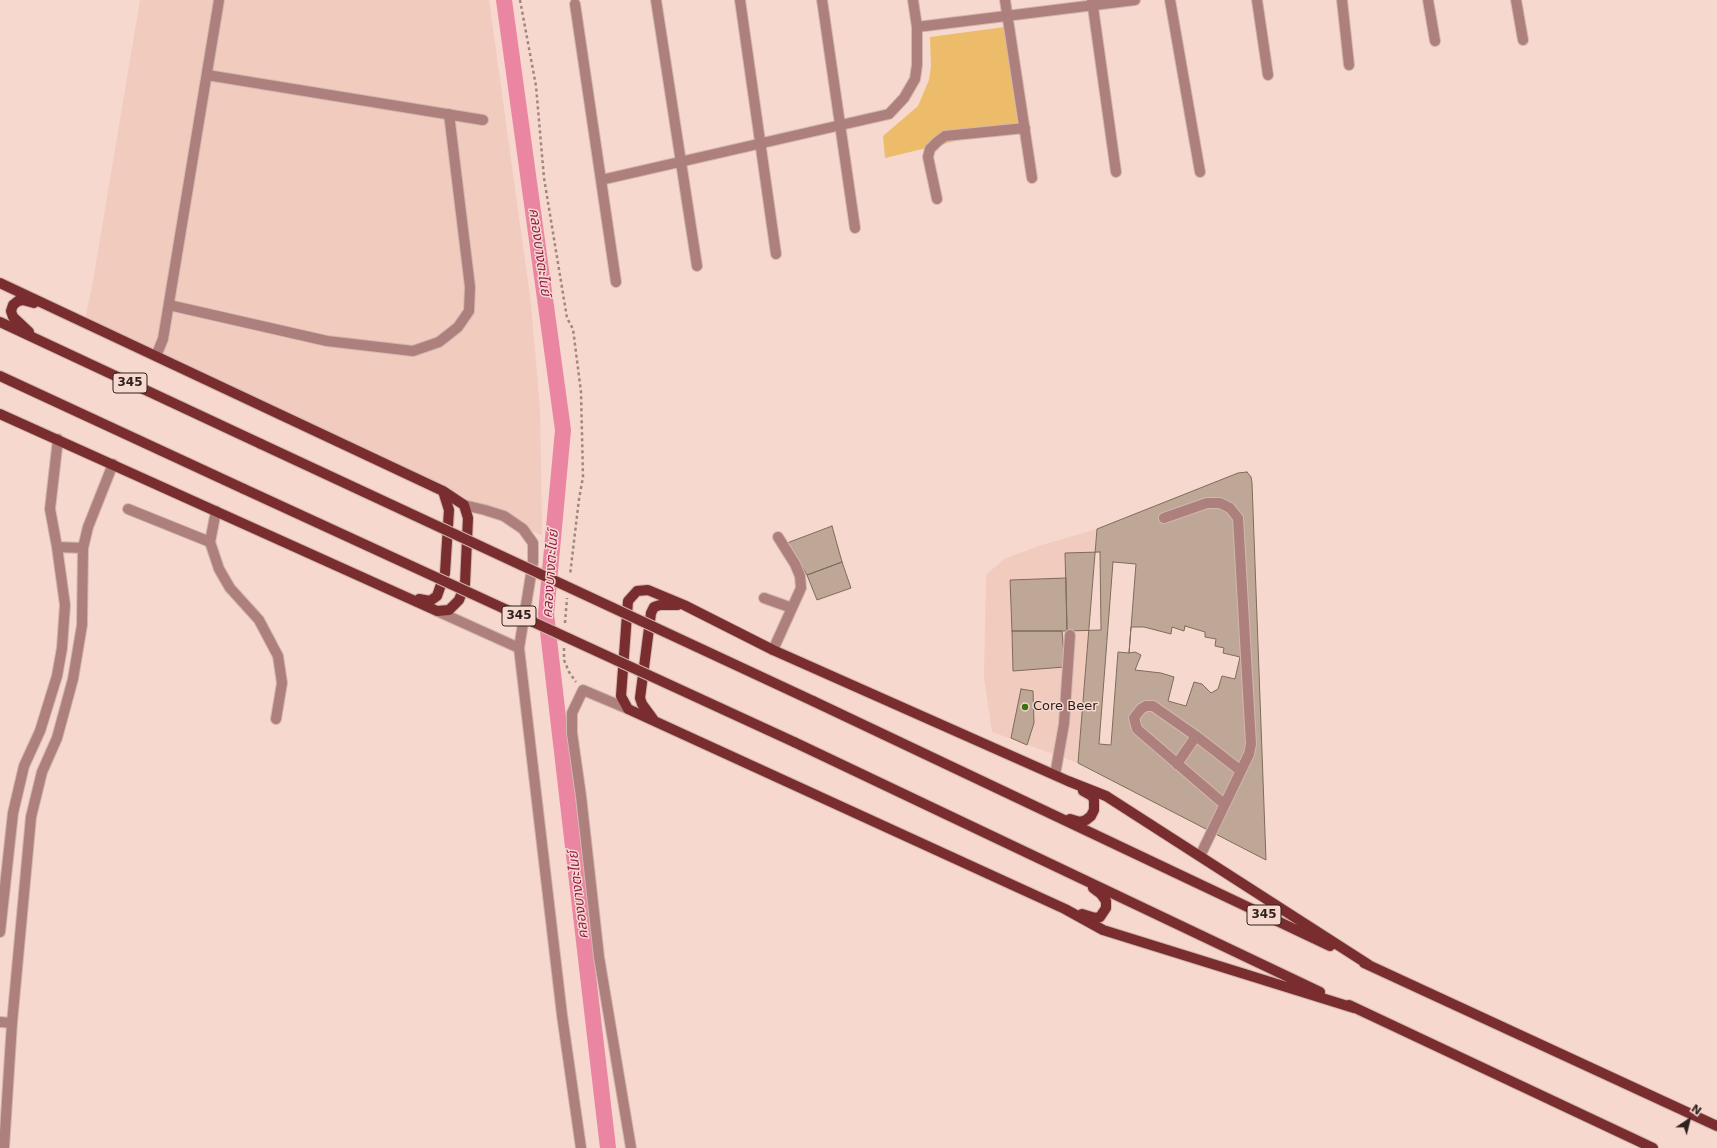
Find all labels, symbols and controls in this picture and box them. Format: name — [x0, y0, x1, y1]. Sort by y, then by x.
water label: คลองบางตะไนย์ — [525, 207, 553, 297]
road number: 345 — [113, 373, 147, 393]
water label: คลองบางตะไนย์ — [540, 529, 562, 619]
road number: 345 — [502, 606, 536, 626]
place label: Core Beer — [1033, 699, 1097, 715]
marker: Core Beer — [1020, 702, 1030, 712]
water label: คลองบางตะไนย์ — [565, 850, 593, 940]
road number: 345 — [1247, 905, 1281, 925]
north arrow — [1669, 1100, 1709, 1140]
text: N — [1689, 1102, 1704, 1118]

